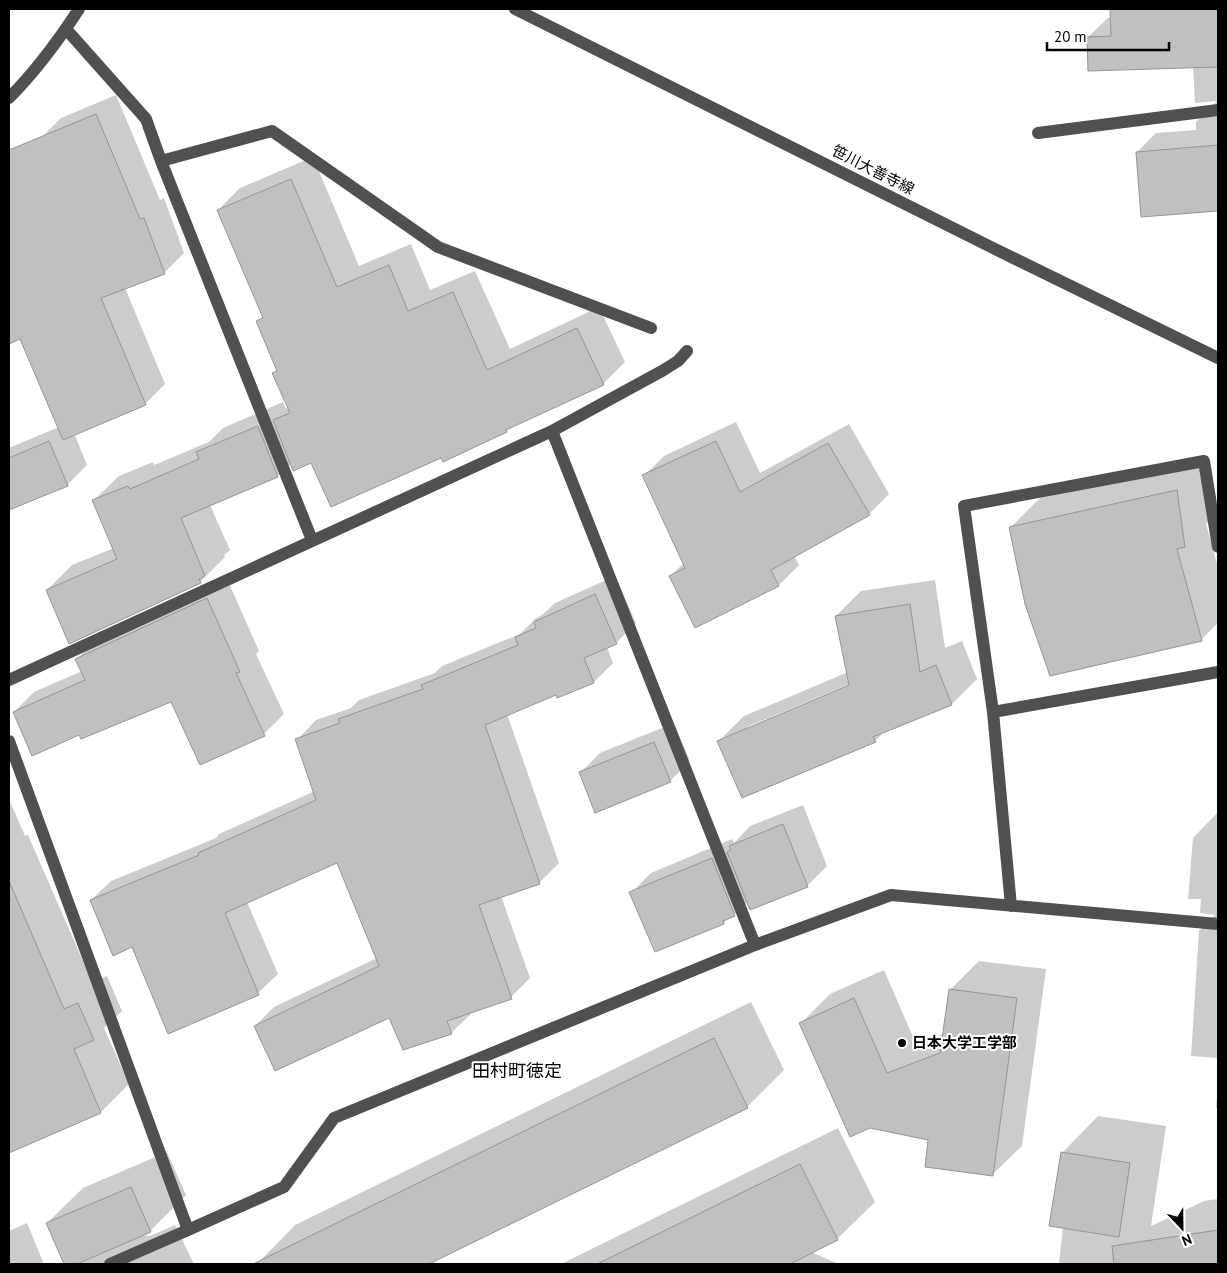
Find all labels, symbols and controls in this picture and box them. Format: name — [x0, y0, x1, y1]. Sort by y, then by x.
scale bar — [1047, 20, 1170, 52]
text: 20 m — [1054, 27, 1087, 46]
street label: 笹川大善寺線 — [829, 141, 918, 198]
place label: 日本大学工学部 — [912, 1033, 1017, 1052]
marker: 日本大学工学部 — [896, 1037, 908, 1049]
district label: 田村町徳定 — [472, 1059, 562, 1082]
north arrow — [1157, 1203, 1207, 1253]
text: N — [1179, 1230, 1195, 1250]

